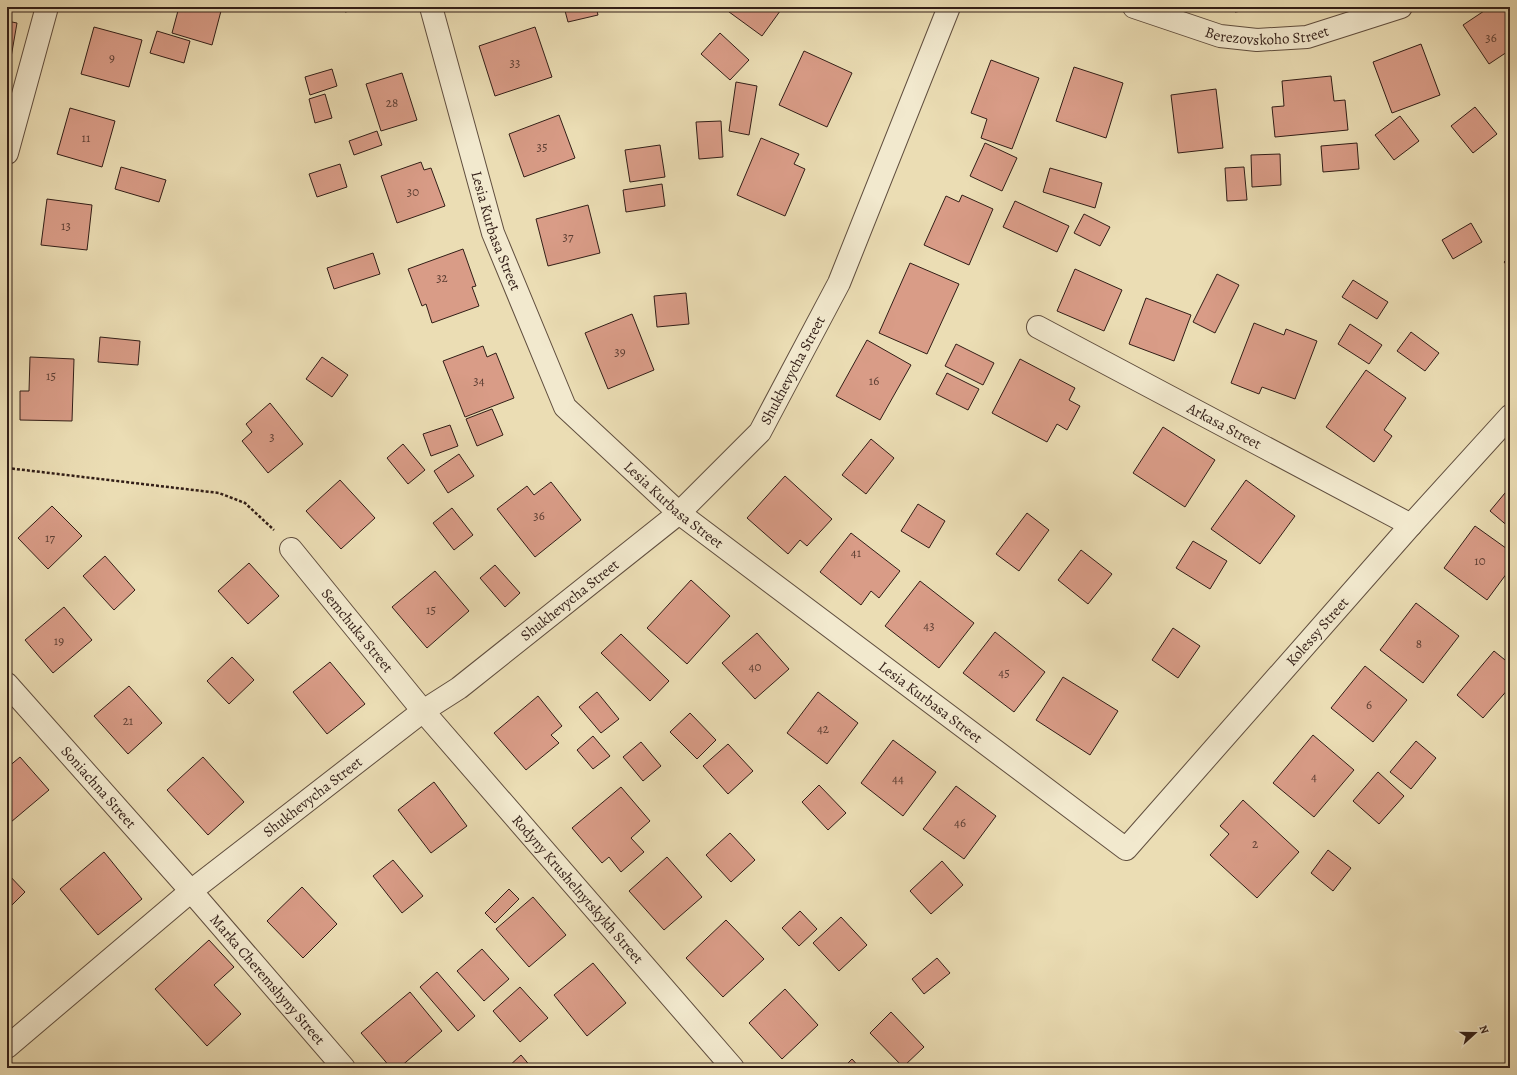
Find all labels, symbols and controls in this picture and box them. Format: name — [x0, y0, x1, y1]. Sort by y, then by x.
street label: Berezovskoho Street — [1202, 21, 1331, 50]
house number: 36 — [1485, 29, 1497, 46]
house number: 9 — [109, 49, 115, 66]
house number: 33 — [510, 54, 520, 71]
house number: 28 — [386, 94, 398, 111]
house number: 11 — [82, 129, 91, 146]
house number: 35 — [537, 138, 548, 155]
street label: Lesia Kurbasa Street — [466, 169, 526, 293]
house number: 30 — [407, 183, 419, 200]
house number: 13 — [61, 217, 71, 234]
house number: 37 — [563, 228, 574, 245]
house number: 32 — [436, 269, 448, 286]
street label: Shukhevycha Street — [756, 312, 830, 428]
house number: 39 — [614, 343, 626, 360]
house number: 15 — [46, 367, 56, 384]
house number: 34 — [473, 372, 485, 389]
house number: 16 — [869, 372, 879, 389]
street label: Arkasa Street — [1183, 398, 1265, 454]
house number: 3 — [269, 428, 275, 445]
street label: Lesia Kurbasa Street — [620, 457, 728, 553]
house number: 36 — [533, 507, 545, 524]
house number: 17 — [45, 529, 55, 546]
house number: 41 — [851, 544, 862, 561]
house number: 10 — [1474, 552, 1486, 569]
street label: Shukhevycha Street — [516, 555, 623, 645]
street label: Semchuka Street — [317, 584, 398, 677]
street label: Kolessy Street — [1281, 593, 1353, 670]
house number: 15 — [426, 601, 436, 618]
house number: 43 — [923, 617, 935, 634]
house number: 19 — [54, 632, 64, 649]
house number: 8 — [1416, 635, 1422, 652]
street label: Lesia Kurbasa Street — [875, 656, 987, 748]
house number: 40 — [749, 658, 761, 675]
house number: 45 — [998, 664, 1010, 681]
house number: 6 — [1366, 696, 1372, 713]
house number: 21 — [123, 712, 134, 729]
house number: 42 — [817, 720, 829, 737]
street label: Soniachna Street — [57, 742, 141, 833]
street label: Shukhevycha Street — [259, 752, 366, 842]
house number: 4 — [1311, 768, 1317, 785]
house number: 44 — [892, 770, 904, 787]
street label: Rodyny Krushelnytskykh Street — [507, 810, 648, 968]
house number: 46 — [954, 814, 966, 831]
house number: 2 — [1252, 835, 1258, 852]
street label: Marka Cheremshyny Street — [206, 910, 330, 1049]
north arrow — [1455, 1013, 1495, 1053]
text: N — [1475, 1023, 1492, 1036]

